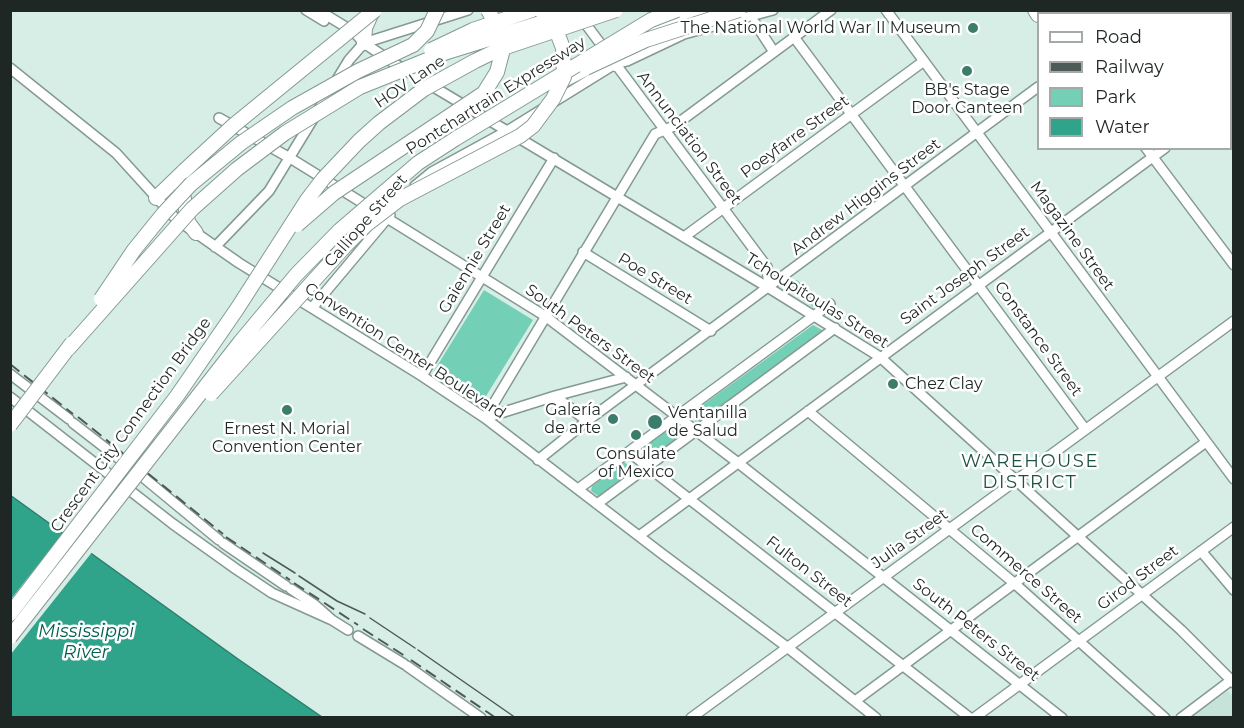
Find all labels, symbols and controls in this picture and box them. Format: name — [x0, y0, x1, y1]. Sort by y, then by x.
legend — [1037, 12, 1232, 150]
place label: The National World War II Museum — [681, 18, 961, 38]
marker: The National World War II Museum — [966, 21, 980, 35]
text: Road — [1095, 26, 1142, 48]
street label: Pontchartrain Expressway — [403, 33, 589, 159]
street label: HOV Lane — [371, 51, 449, 113]
text: Railway — [1095, 56, 1164, 78]
marker: BB's Stage Door Canteen — [960, 64, 974, 78]
street label: Annunciation Street — [633, 68, 745, 208]
place label: BB's Stage Door Canteen — [911, 80, 1023, 118]
text: Park — [1095, 86, 1136, 108]
street label: Poeyfarre Street — [737, 91, 853, 183]
text: Water — [1095, 116, 1150, 138]
street label: Andrew Higgins Street — [788, 135, 944, 259]
street label: Calliope Street — [320, 171, 412, 271]
street label: Magazine Street — [1026, 178, 1118, 294]
street label: Gaiennie Street — [435, 201, 515, 317]
street label: Saint Joseph Street — [897, 223, 1033, 329]
street label: Poe Street — [614, 249, 696, 309]
street label: Tchoupitoulas Street — [742, 249, 892, 353]
street label: Constance Street — [990, 278, 1086, 400]
street label: Convention Center Boulevard — [301, 279, 509, 423]
street label: South Peters Street — [521, 280, 659, 388]
street label: Crescent City Connection Bridge — [47, 314, 215, 536]
place label: Chez Clay — [905, 374, 983, 394]
marker: Chez Clay — [886, 377, 900, 391]
place label: Galería de arte — [544, 400, 601, 438]
marker: Ernest N. Morial Convention Center — [280, 403, 294, 417]
place label: Ventanilla de Salud — [668, 403, 748, 441]
marker: Galería de arte — [606, 412, 620, 426]
marker: Ventanilla de Salud — [646, 413, 664, 431]
place label: Ernest N. Morial Convention Center — [212, 419, 362, 457]
marker: Consulate of Mexico — [629, 428, 643, 442]
place label: Consulate of Mexico — [596, 444, 676, 482]
district label: WAREHOUSE DISTRICT — [961, 451, 1099, 494]
street label: Julia Street — [868, 505, 952, 573]
street label: Commerce Street — [966, 520, 1086, 628]
street label: Fulton Street — [762, 532, 856, 612]
street label: Girod Street — [1094, 541, 1182, 615]
street label: South Peters Street — [909, 575, 1043, 685]
water label: Mississippi River — [38, 621, 134, 664]

